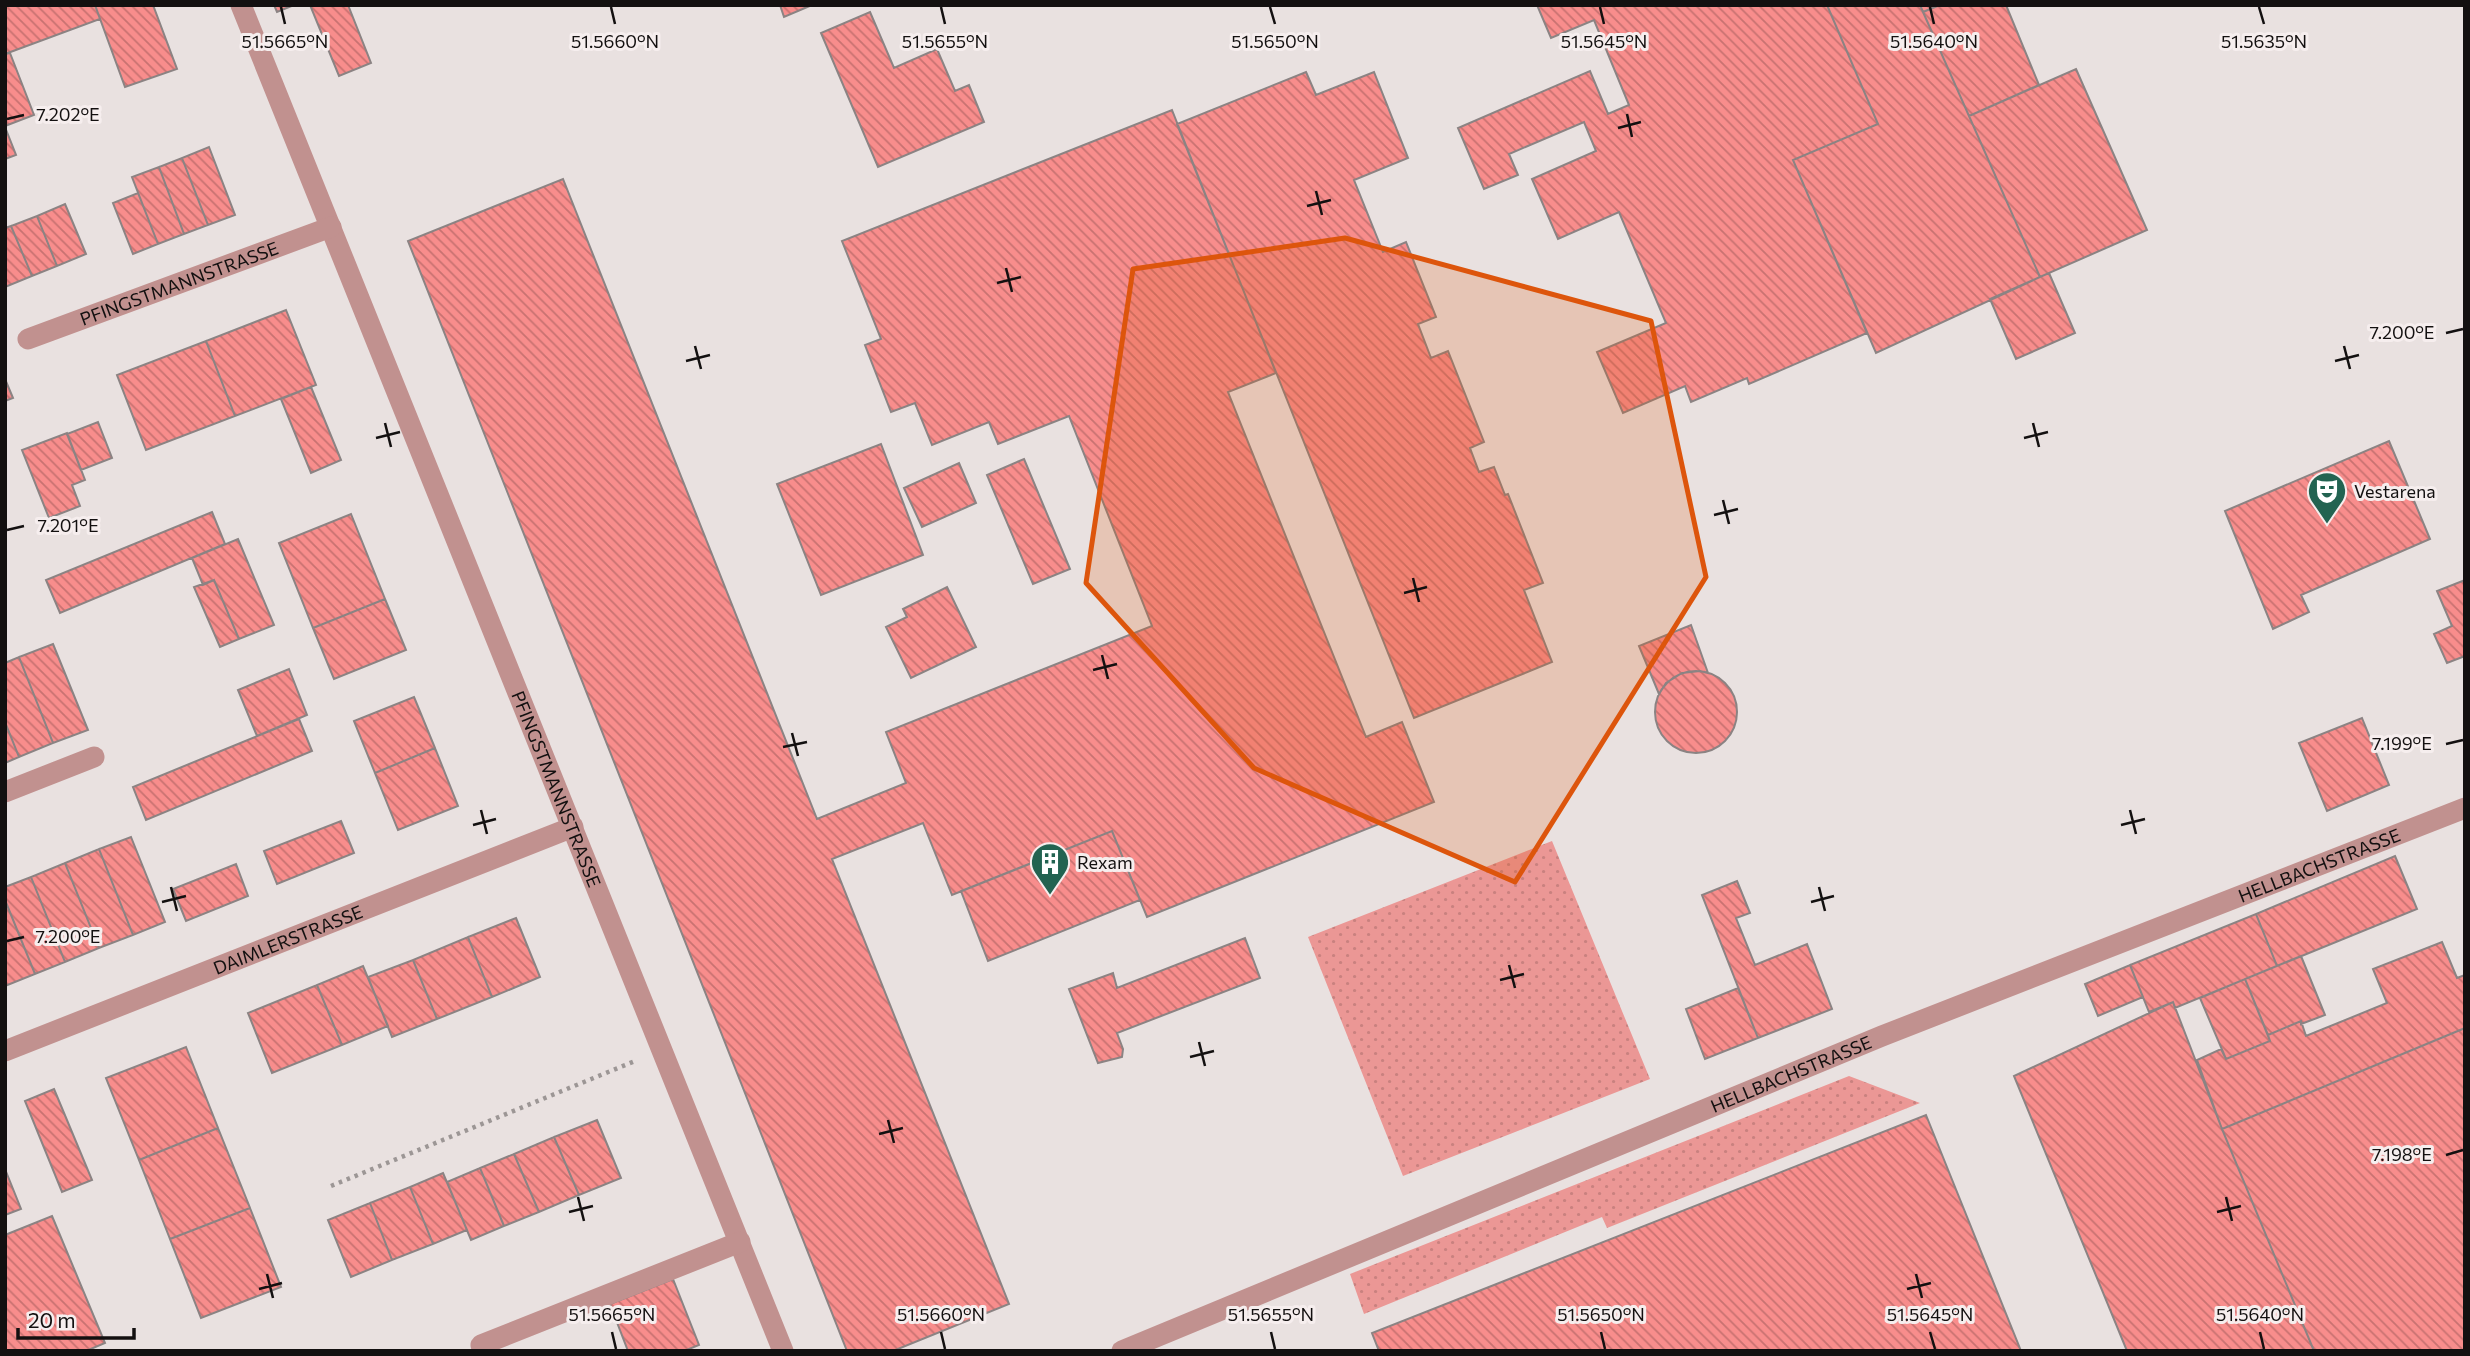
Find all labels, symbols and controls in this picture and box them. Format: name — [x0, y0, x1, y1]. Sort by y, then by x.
text: 51.5665°N — [242, 30, 328, 52]
text: 51.5660°N — [571, 30, 659, 52]
text: 51.5655°N — [902, 30, 988, 52]
text: 51.5650°N — [1231, 30, 1319, 52]
text: 51.5645°N — [1561, 30, 1647, 52]
text: 51.5640°N — [1890, 30, 1978, 52]
text: 51.5635°N — [2221, 30, 2307, 52]
text: 7.202°E — [36, 103, 100, 125]
street label: PFINGSTMANNSTRASSE — [77, 237, 281, 330]
text: 7.200°E — [2369, 321, 2435, 343]
theatre icon: Vestarena — [2306, 470, 2348, 525]
place label: Vestarena — [2354, 480, 2436, 502]
text: 7.201°E — [37, 514, 99, 536]
street label: PFINGSTMANNSTRASSE — [507, 687, 606, 890]
text: 7.199°E — [2372, 732, 2432, 754]
street label: HELLBACHSTRASSE — [2235, 823, 2403, 907]
building icon: Rexam — [1029, 841, 1071, 896]
place label: Rexam — [1077, 851, 1133, 873]
street label: DAIMLERSTRASSE — [210, 900, 366, 979]
text: 7.200°E — [35, 925, 101, 947]
street label: HELLBACHSTRASSE — [1707, 1031, 1875, 1117]
text: 7.198°E — [2372, 1143, 2432, 1165]
scale bar — [18, 1296, 133, 1340]
text: 51.5665°N — [569, 1303, 655, 1325]
text: 51.5660°N — [897, 1303, 985, 1325]
text: 51.5655°N — [1228, 1303, 1314, 1325]
text: 51.5650°N — [1557, 1303, 1645, 1325]
text: 51.5645°N — [1887, 1303, 1973, 1325]
text: 51.5640°N — [2216, 1303, 2304, 1325]
text: 20 m — [28, 1307, 76, 1332]

